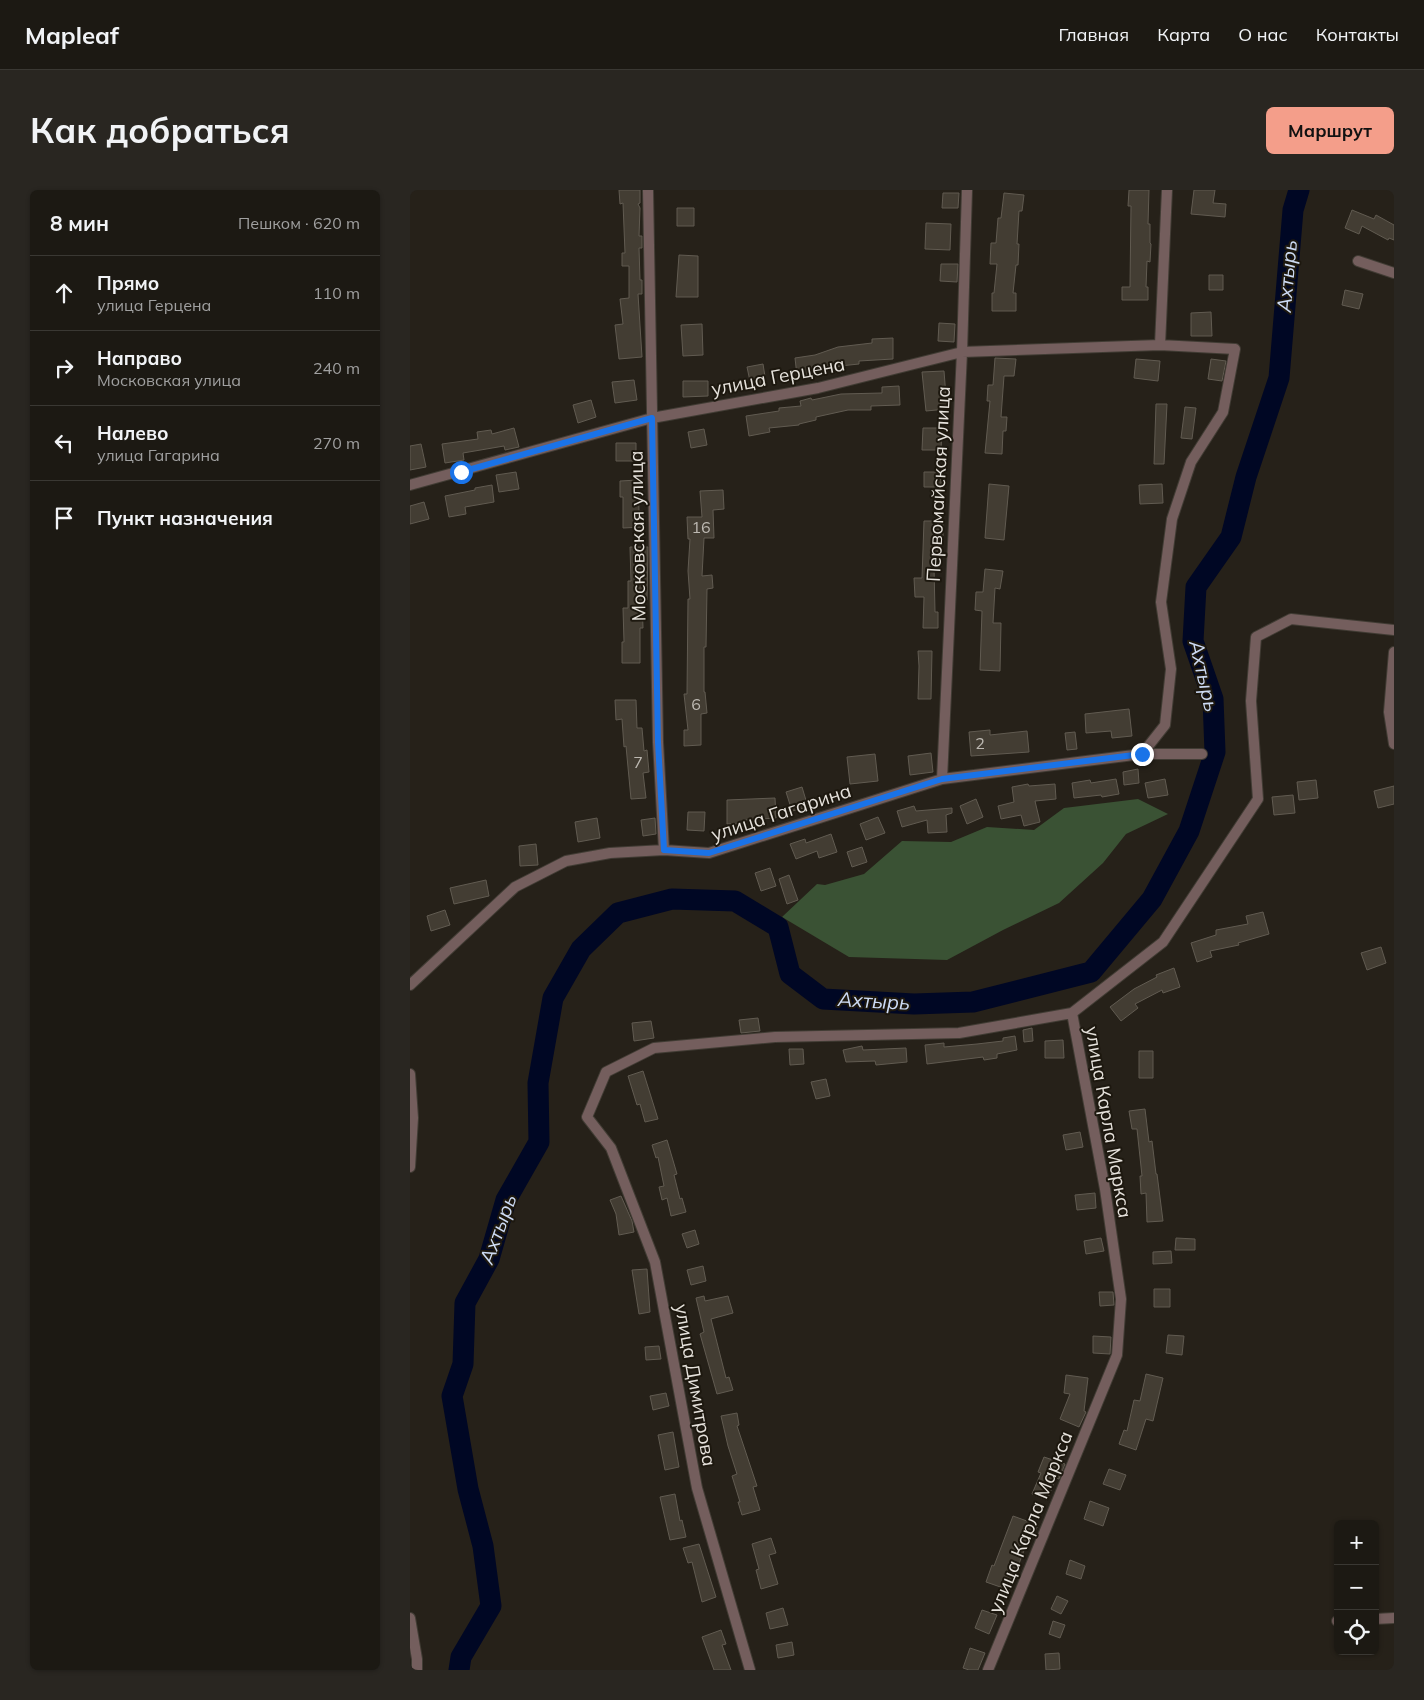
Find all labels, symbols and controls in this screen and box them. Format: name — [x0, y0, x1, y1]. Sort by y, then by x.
text: Mapleaf — [25, 20, 119, 50]
text: Главная — [1059, 23, 1129, 46]
text: Карта — [1157, 23, 1210, 46]
text: О нас — [1238, 23, 1288, 46]
text: Контакты — [1316, 23, 1399, 46]
button: Маршрут — [1266, 107, 1394, 154]
text: Как добраться — [30, 108, 290, 152]
text: 8 мин — [50, 210, 109, 236]
text: Пешком · 620 m — [238, 213, 360, 233]
water label: Ахтырь — [1271, 239, 1302, 314]
text: Прямо — [97, 271, 159, 295]
icon: ahead — [50, 279, 78, 307]
text: 110 m — [313, 283, 360, 303]
text: улица Герцена — [97, 295, 211, 315]
text: Направо — [97, 346, 182, 370]
street label: улица Герцена — [709, 351, 847, 401]
icon: right — [50, 354, 78, 382]
text: 240 m — [313, 358, 360, 378]
text: Московская улица — [97, 370, 241, 390]
street label: Первомайская улица — [921, 385, 955, 583]
text: Налево — [97, 421, 169, 445]
icon: left — [50, 429, 78, 457]
text: 270 m — [313, 433, 360, 453]
text: улица Гагарина — [97, 445, 220, 465]
street label: Московская улица — [624, 450, 650, 622]
route start — [450, 461, 473, 484]
icon: arrive — [50, 504, 78, 532]
text: Пункт назначения — [97, 506, 273, 530]
house number: 16 — [691, 517, 711, 537]
water label: Ахтырь — [1184, 637, 1225, 714]
house number: 6 — [691, 694, 701, 714]
house number: 2 — [975, 733, 985, 753]
route end — [1131, 743, 1154, 766]
house number: 7 — [633, 752, 643, 772]
street label: улица Гагарина — [708, 778, 854, 846]
water label: Ахтырь — [836, 986, 911, 1015]
street label: улица Карла Маркса — [1080, 1024, 1138, 1220]
water label: Ахтырь — [473, 1191, 522, 1268]
street label: улица Димитрова — [670, 1302, 722, 1468]
street label: улица Карла Маркса — [982, 1427, 1078, 1617]
map controls — [1334, 1520, 1379, 1655]
button: + — [1334, 1520, 1379, 1565]
button: − — [1334, 1565, 1379, 1610]
button: locate — [1334, 1610, 1379, 1655]

